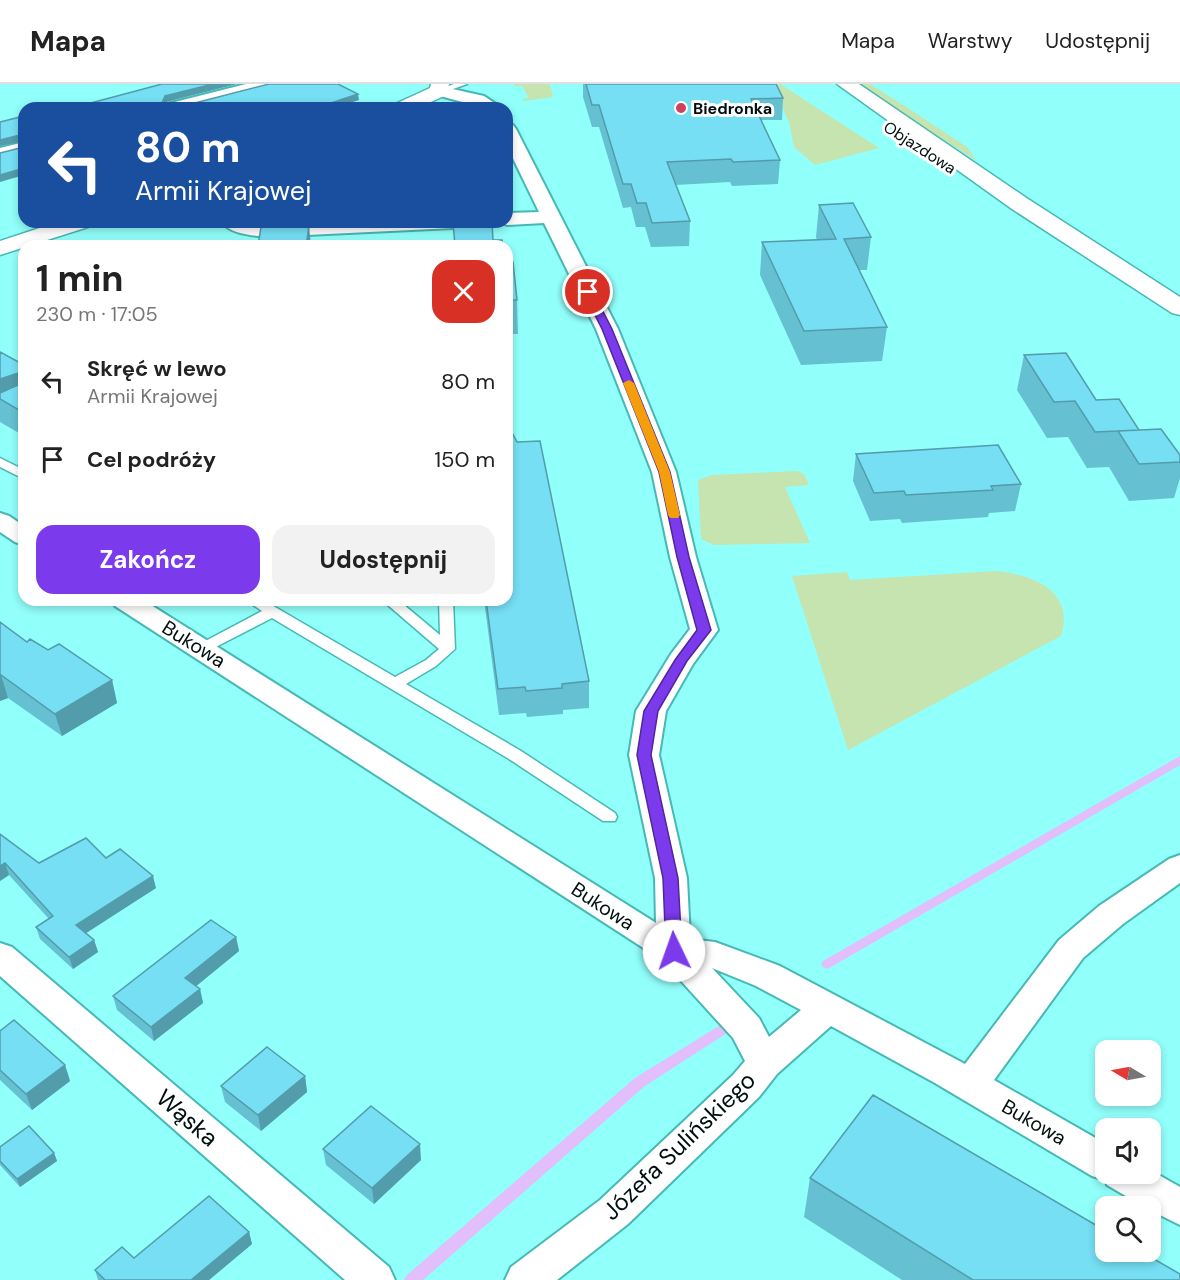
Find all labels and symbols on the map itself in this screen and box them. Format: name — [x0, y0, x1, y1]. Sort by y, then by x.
place label: Biedronka — [693, 98, 772, 119]
marker: Biedronka — [674, 101, 688, 115]
street label: Objazdowa — [880, 116, 960, 179]
pin — [562, 266, 613, 317]
street label: Bukowa — [157, 614, 231, 674]
street label: Bukowa — [567, 876, 639, 936]
position arrow — [642, 919, 706, 983]
north arrow — [1095, 1040, 1161, 1106]
street label: Józefa Sulińskiego — [596, 1065, 762, 1227]
street label: Wąska — [150, 1082, 225, 1153]
street label: Bukowa — [997, 1093, 1071, 1151]

